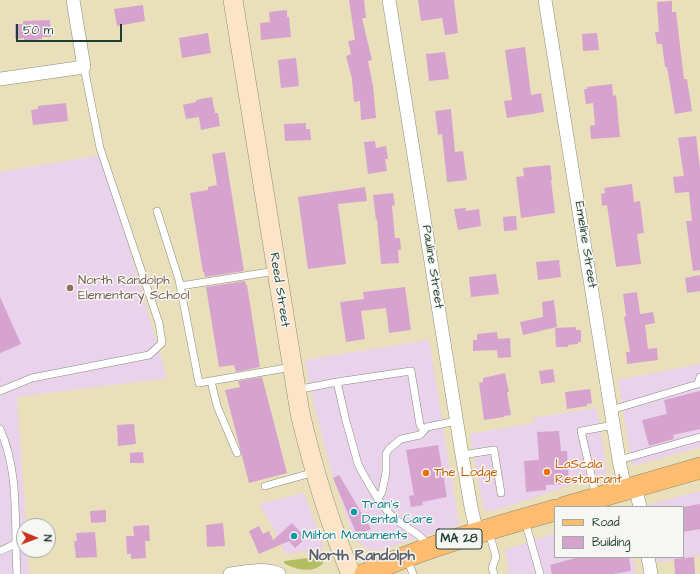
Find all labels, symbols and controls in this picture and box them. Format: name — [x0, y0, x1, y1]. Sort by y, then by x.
scale bar — [18, 16, 124, 42]
text: 50 m — [23, 22, 53, 39]
street label: Emeline Street — [570, 200, 600, 290]
street label: Pauline Street — [418, 224, 446, 310]
street label: Reed Street — [265, 252, 293, 328]
place label: North Randolph Elementary School — [78, 273, 189, 304]
marker: North Randolph Elementary School — [65, 283, 75, 293]
place label: LaScala Restaurant — [555, 457, 622, 488]
place label: The Lodge — [434, 465, 497, 481]
marker: LaScala Restaurant — [542, 467, 552, 477]
marker: The Lodge — [421, 468, 431, 478]
place label: Tran's Dental Care — [362, 497, 433, 528]
legend — [554, 506, 684, 558]
marker: Tran's Dental Care — [349, 507, 359, 517]
text: Road — [592, 514, 620, 531]
north arrow — [16, 518, 56, 558]
place label: Milton Monuments — [302, 528, 408, 544]
road number: MA 28 — [436, 529, 482, 549]
marker: Milton Monuments — [289, 531, 299, 541]
text: Building — [592, 534, 630, 551]
text: N — [40, 535, 55, 542]
district label: North Randolph — [309, 548, 415, 566]

